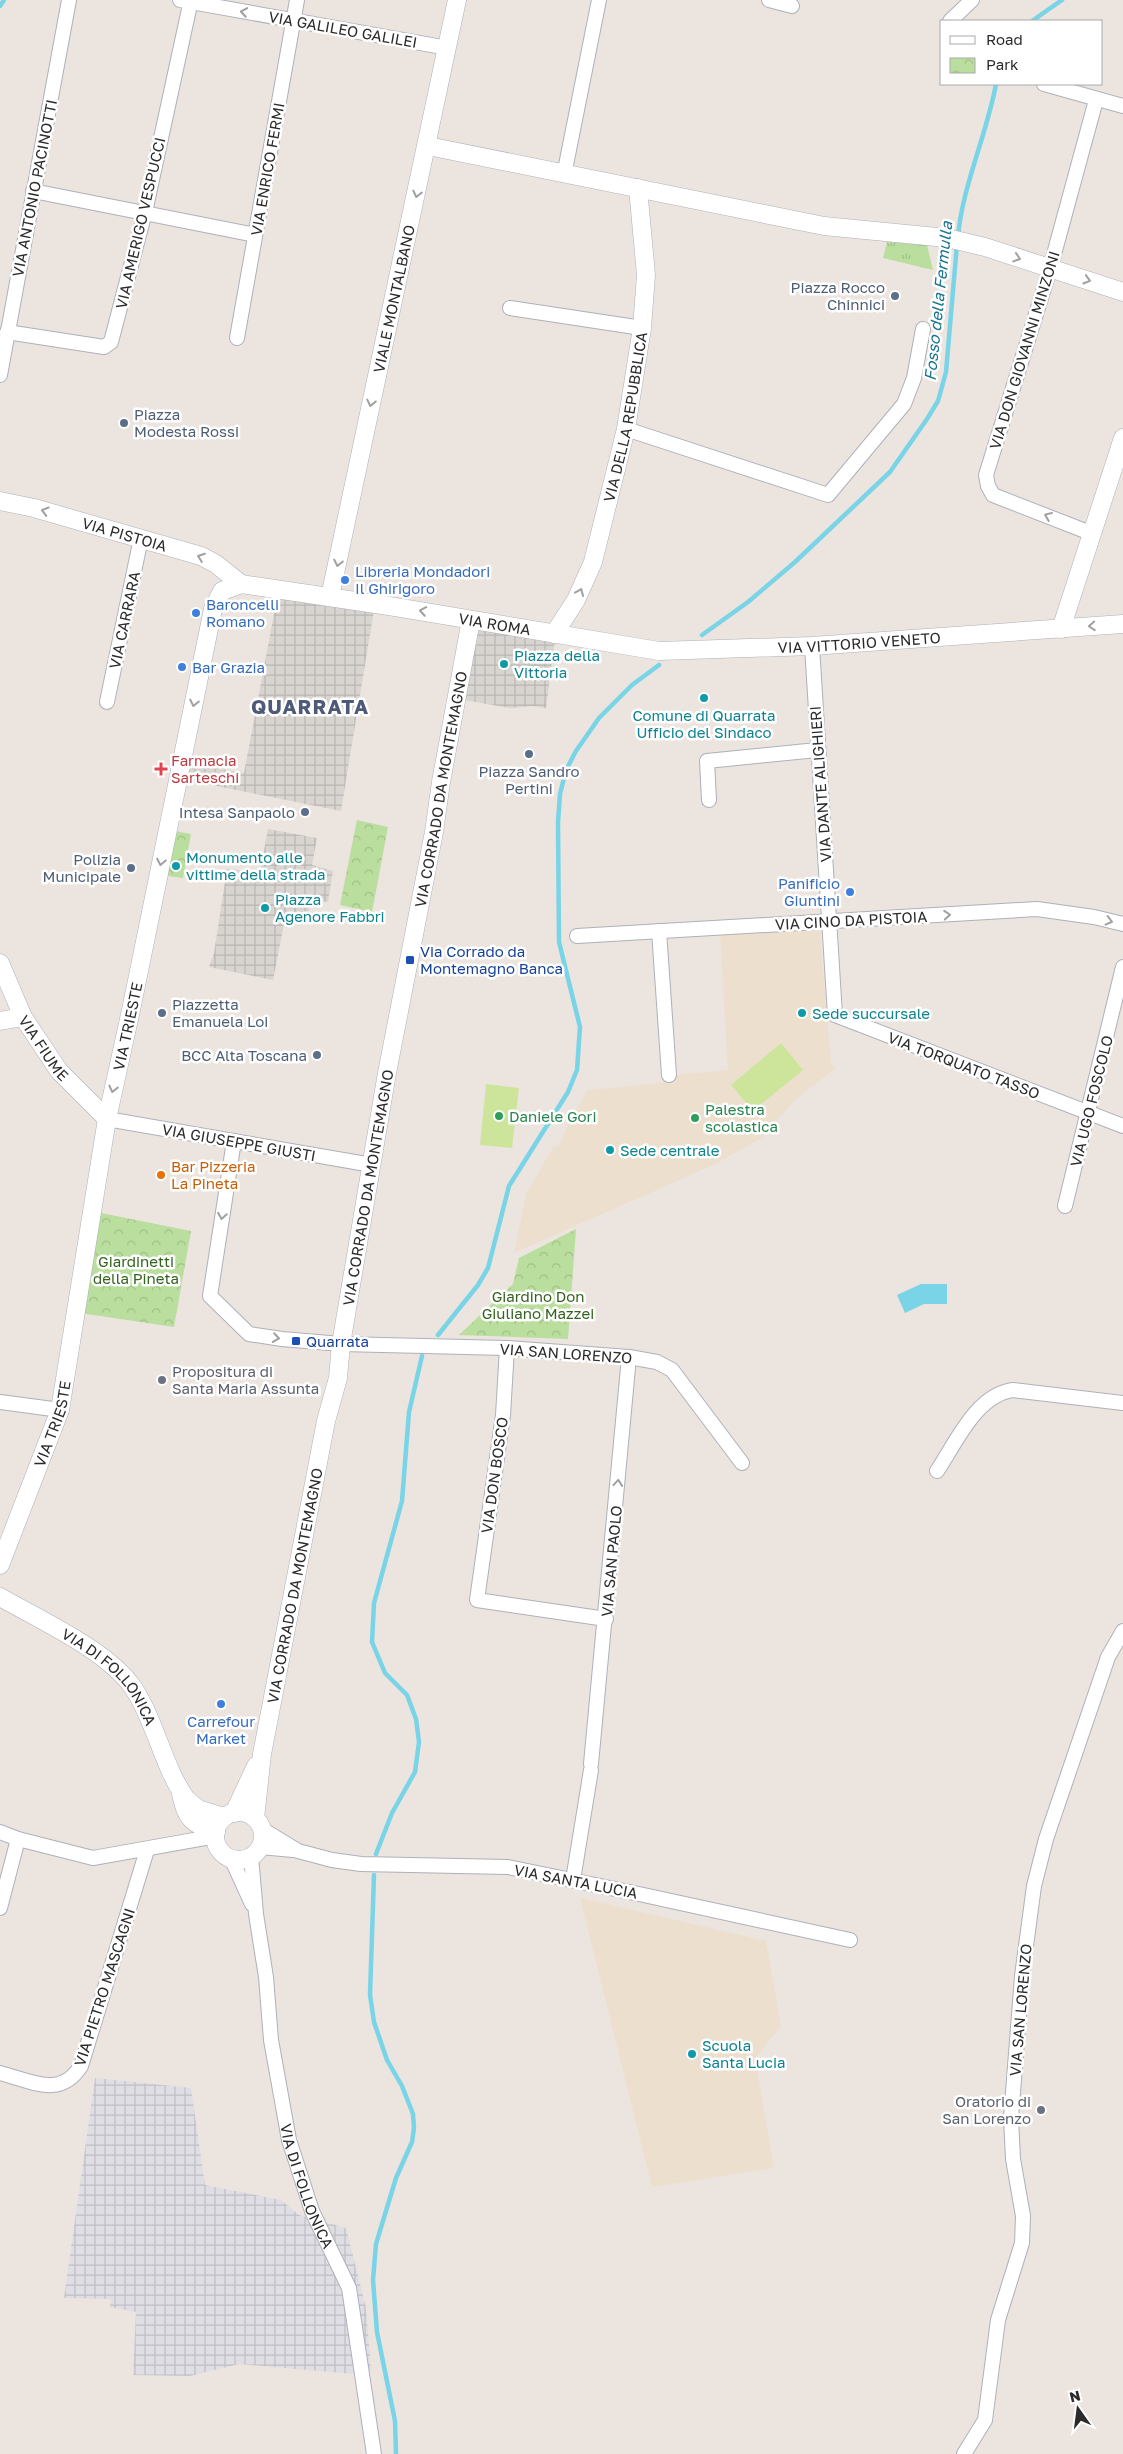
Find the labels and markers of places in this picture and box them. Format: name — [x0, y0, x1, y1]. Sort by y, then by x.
place label: Piazza Rocco Chinnici — [791, 278, 885, 313]
marker: Piazza Rocco Chinnici — [889, 290, 901, 302]
place label: Piazza Modesta Rossi — [134, 405, 239, 440]
marker: Piazza Modesta Rossi — [118, 417, 130, 429]
place label: Libreria Mondadori Il Ghirigoro — [355, 562, 490, 597]
marker: Libreria Mondadori Il Ghirigoro — [339, 574, 351, 586]
place label: Baroncelli Romano — [206, 595, 279, 630]
marker: Baroncelli Romano — [190, 607, 202, 619]
place label: Piazza della Vittoria — [514, 646, 600, 681]
place label: Bar Grazia — [192, 658, 265, 676]
marker: Piazza della Vittoria — [498, 658, 510, 670]
marker: Bar Grazia — [176, 661, 188, 673]
marker: Comune di Quarrata Ufficio del Sindaco — [698, 692, 710, 704]
place label: Comune di Quarrata Ufficio del Sindaco — [632, 706, 776, 741]
marker: Piazza Sandro Pertini — [523, 748, 535, 760]
place label: Farmacia Sarteschi — [171, 751, 239, 786]
place label: Piazza Sandro Pertini — [478, 762, 580, 797]
marker: Farmacia Sarteschi — [155, 763, 167, 775]
place label: Intesa Sanpaolo — [179, 803, 295, 821]
marker: Intesa Sanpaolo — [299, 806, 311, 818]
place label: Monumento alle vittime della strada — [186, 848, 326, 883]
place label: Polizia Municipale — [43, 850, 121, 885]
marker: Monumento alle vittime della strada — [170, 860, 182, 872]
marker: Polizia Municipale — [125, 862, 137, 874]
place label: Panificio Giuntini — [778, 874, 840, 909]
marker: Panificio Giuntini — [844, 886, 856, 898]
place label: Piazza Agenore Fabbri — [275, 890, 385, 925]
marker: Piazza Agenore Fabbri — [259, 902, 271, 914]
place label: Via Corrado da Montemagno Banca — [420, 942, 563, 977]
marker: Via Corrado da Montemagno Banca — [404, 954, 416, 966]
place label: Piazzetta Emanuela Loi — [172, 995, 268, 1030]
place label: Sede succursale — [812, 1004, 930, 1022]
marker: Piazzetta Emanuela Loi — [156, 1007, 168, 1019]
marker: Sede succursale — [796, 1007, 808, 1019]
place label: BCC Alta Toscana — [181, 1046, 307, 1064]
marker: BCC Alta Toscana — [311, 1049, 323, 1061]
place label: Palestra scolastica — [705, 1100, 778, 1135]
place label: Daniele Gori — [509, 1107, 596, 1125]
marker: Daniele Gori — [493, 1110, 505, 1122]
marker: Palestra scolastica — [689, 1112, 701, 1124]
place label: Sede centrale — [620, 1141, 720, 1159]
marker: Sede centrale — [604, 1144, 616, 1156]
place label: Bar Pizzeria La Pineta — [171, 1157, 255, 1192]
marker: Bar Pizzeria La Pineta — [155, 1169, 167, 1181]
place label: Quarrata — [306, 1332, 369, 1350]
marker: Quarrata — [290, 1335, 302, 1347]
place label: Propositura di Santa Maria Assunta — [172, 1362, 319, 1397]
marker: Propositura di Santa Maria Assunta — [156, 1374, 168, 1386]
marker: Carrefour Market — [215, 1698, 227, 1710]
place label: Carrefour Market — [187, 1712, 255, 1747]
place label: Scuola Santa Lucia — [702, 2036, 785, 2071]
marker: Scuola Santa Lucia — [686, 2048, 698, 2060]
place label: Oratorio di San Lorenzo — [942, 2092, 1031, 2127]
marker: Oratorio di San Lorenzo — [1035, 2104, 1047, 2116]

